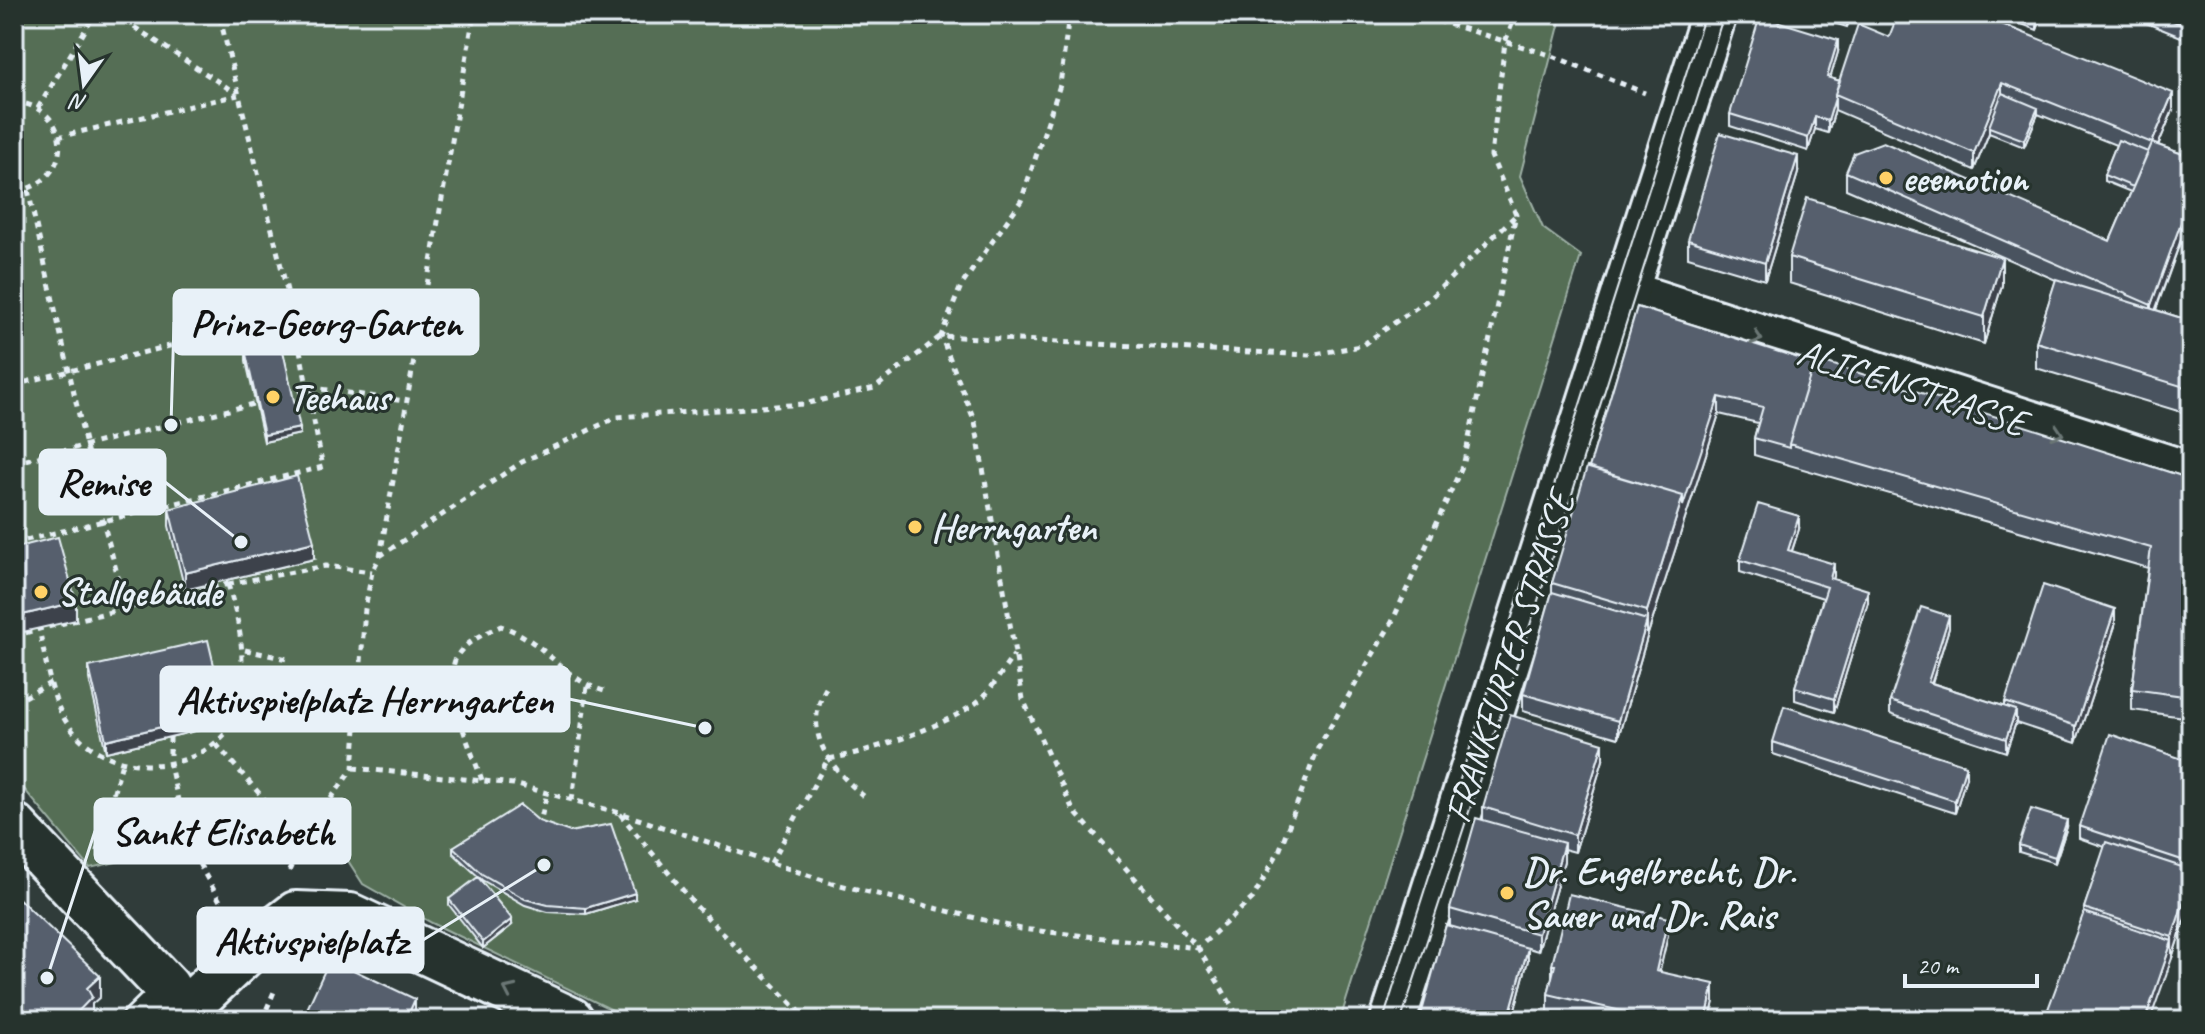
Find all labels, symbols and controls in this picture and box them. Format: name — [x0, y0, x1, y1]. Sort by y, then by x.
north arrow — [44, 44, 124, 124]
text: N — [66, 86, 89, 118]
place label: eeemotion — [1902, 155, 2030, 202]
marker: eeemotion — [1877, 169, 1895, 187]
callout: Prinz-Georg-Garten — [174, 290, 478, 354]
text: Prinz-Georg-Garten — [190, 298, 464, 348]
one-way arrow — [1749, 328, 1763, 344]
street label: ALICENSTRASSE — [1792, 328, 2037, 448]
place label: Teehaus — [289, 374, 393, 421]
marker: Teehaus — [264, 388, 282, 406]
one-way arrow — [2051, 424, 2065, 440]
callout: Remise — [40, 450, 165, 514]
text: Remise — [57, 458, 152, 508]
street label: FRANKFURTER STRASSE — [1434, 481, 1587, 828]
place label: Herrngarten — [931, 504, 1098, 551]
marker: Herrngarten — [906, 518, 924, 536]
place label: Stallgebäude — [57, 569, 225, 616]
marker: Stallgebäude — [32, 583, 50, 601]
callout: Aktivspielplatz Herrngarten — [161, 667, 569, 731]
text: Aktivspielplatz Herrngarten — [177, 675, 554, 725]
callout: Sankt Elisabeth — [95, 799, 350, 863]
text: Sankt Elisabeth — [111, 807, 336, 857]
place label: Dr. Engelbrecht, Dr. Sauer und Dr. Rais — [1523, 848, 1797, 939]
marker: Dr. Engelbrecht, Dr. Sauer und Dr. Rais — [1498, 884, 1516, 902]
callout: Aktivspielplatz — [198, 908, 423, 972]
text: Aktivspielplatz — [214, 916, 412, 966]
scale bar — [1905, 938, 2037, 988]
text: 20 m — [1917, 951, 1960, 981]
one-way arrow — [502, 984, 517, 1000]

